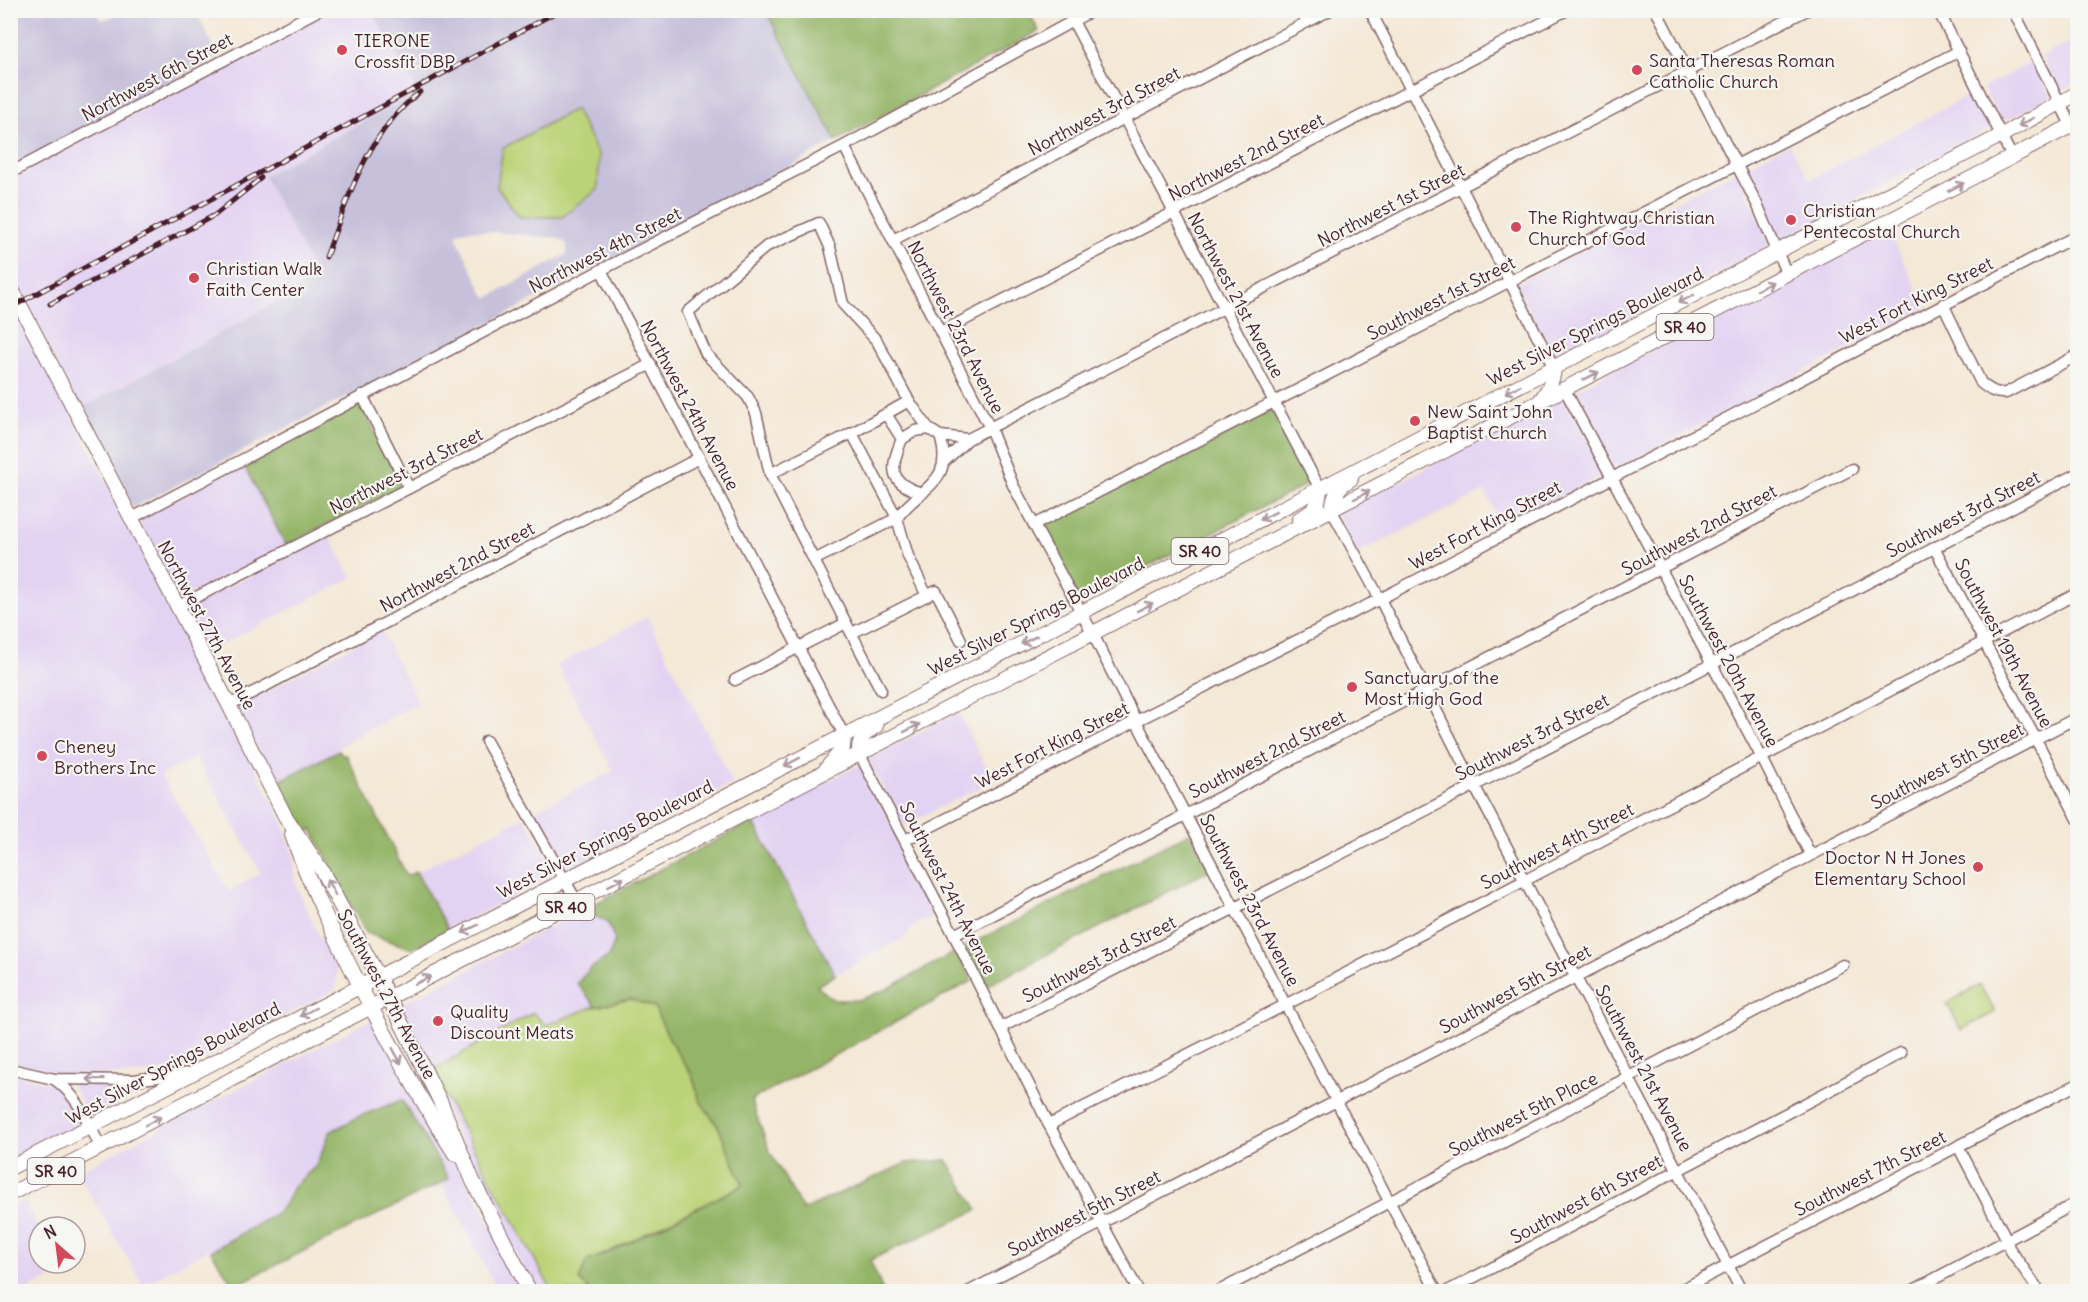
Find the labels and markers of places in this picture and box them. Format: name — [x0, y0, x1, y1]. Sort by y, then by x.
place label: TIERONE Crossfit DBP — [354, 29, 455, 73]
marker: TIERONE Crossfit DBP — [335, 43, 349, 57]
place label: Santa Theresas Roman Catholic Church — [1649, 49, 1835, 93]
marker: Santa Theresas Roman Catholic Church — [1630, 63, 1644, 77]
place label: Christian Pentecostal Church — [1803, 199, 1960, 243]
place label: The Rightway Christian Church of God — [1528, 206, 1715, 250]
marker: Christian Pentecostal Church — [1784, 213, 1798, 227]
marker: The Rightway Christian Church of God — [1509, 220, 1523, 234]
place label: Christian Walk Faith Center — [206, 257, 322, 301]
marker: Christian Walk Faith Center — [187, 271, 201, 285]
place label: New Saint John Baptist Church — [1427, 400, 1552, 444]
marker: New Saint John Baptist Church — [1408, 414, 1422, 428]
place label: Sanctuary of the Most High God — [1364, 666, 1499, 710]
marker: Sanctuary of the Most High God — [1345, 680, 1359, 694]
place label: Cheney Brothers Inc — [54, 735, 156, 779]
marker: Cheney Brothers Inc — [35, 749, 49, 763]
place label: Doctor N H Jones Elementary School — [1814, 846, 1966, 890]
marker: Doctor N H Jones Elementary School — [1971, 860, 1985, 874]
place label: Quality Discount Meats — [450, 1000, 574, 1044]
marker: Quality Discount Meats — [431, 1014, 445, 1028]

